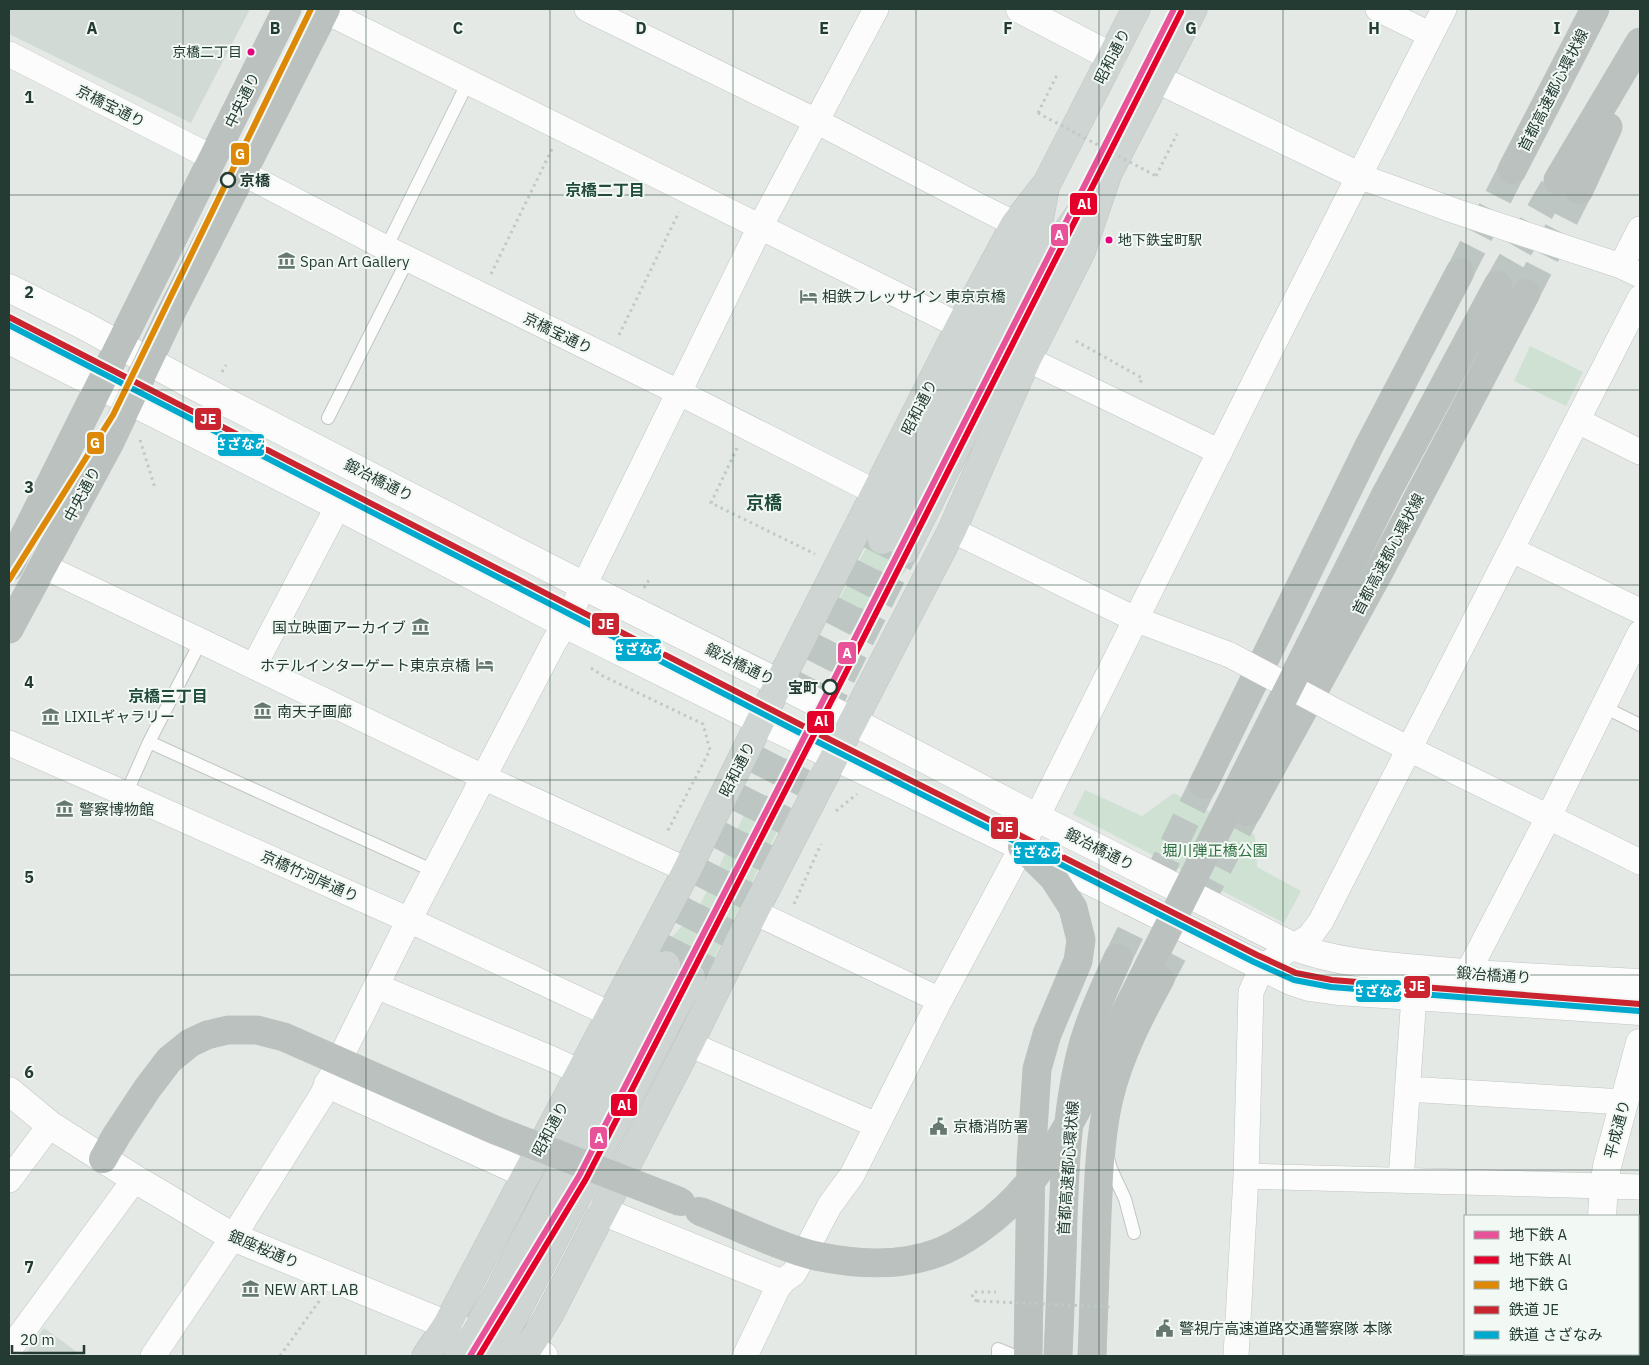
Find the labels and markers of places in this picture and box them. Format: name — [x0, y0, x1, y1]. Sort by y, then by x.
place label: 京橋二丁目 — [172, 43, 242, 61]
marker: 京橋二丁目 — [246, 47, 256, 57]
place label: 京橋 — [240, 171, 271, 190]
marker: 京橋 — [220, 172, 236, 188]
place label: 地下鉄宝町駅 — [1118, 231, 1202, 249]
marker: 地下鉄宝町駅 — [1104, 235, 1114, 245]
museum icon: Span Art Gallery — [276, 251, 296, 271]
place label: Span Art Gallery — [300, 252, 410, 271]
hotel icon: 相鉄フレッサイン 東京京橋 — [798, 286, 818, 306]
place label: 相鉄フレッサイン 東京京橋 — [822, 287, 1006, 306]
museum icon: 国立映画アーカイブ — [410, 617, 430, 637]
place label: 国立映画アーカイブ — [272, 618, 406, 637]
hotel icon: ホテルインターゲート東京京橋 — [474, 655, 494, 675]
place label: ホテルインターゲート東京京橋 — [260, 656, 470, 675]
place label: 宝町 — [788, 678, 818, 697]
marker: 宝町 — [822, 679, 838, 695]
museum icon: 南天子画廊 — [253, 701, 273, 721]
place label: 南天子画廊 — [277, 702, 352, 721]
museum icon: LIXILギャラリー — [40, 706, 60, 726]
place label: LIXILギャラリー — [64, 707, 175, 726]
museum icon: 警察博物館 — [55, 799, 75, 819]
place label: 警察博物館 — [79, 800, 154, 819]
public building icon: 京橋消防署 — [929, 1116, 949, 1136]
place label: 京橋消防署 — [953, 1117, 1028, 1136]
museum icon: NEW ART LAB — [240, 1279, 260, 1299]
place label: NEW ART LAB — [264, 1280, 358, 1299]
public building icon: 警視庁高速道路交通警察隊 本隊 — [1155, 1318, 1175, 1338]
place label: 警視庁高速道路交通警察隊 本隊 — [1179, 1319, 1393, 1338]

